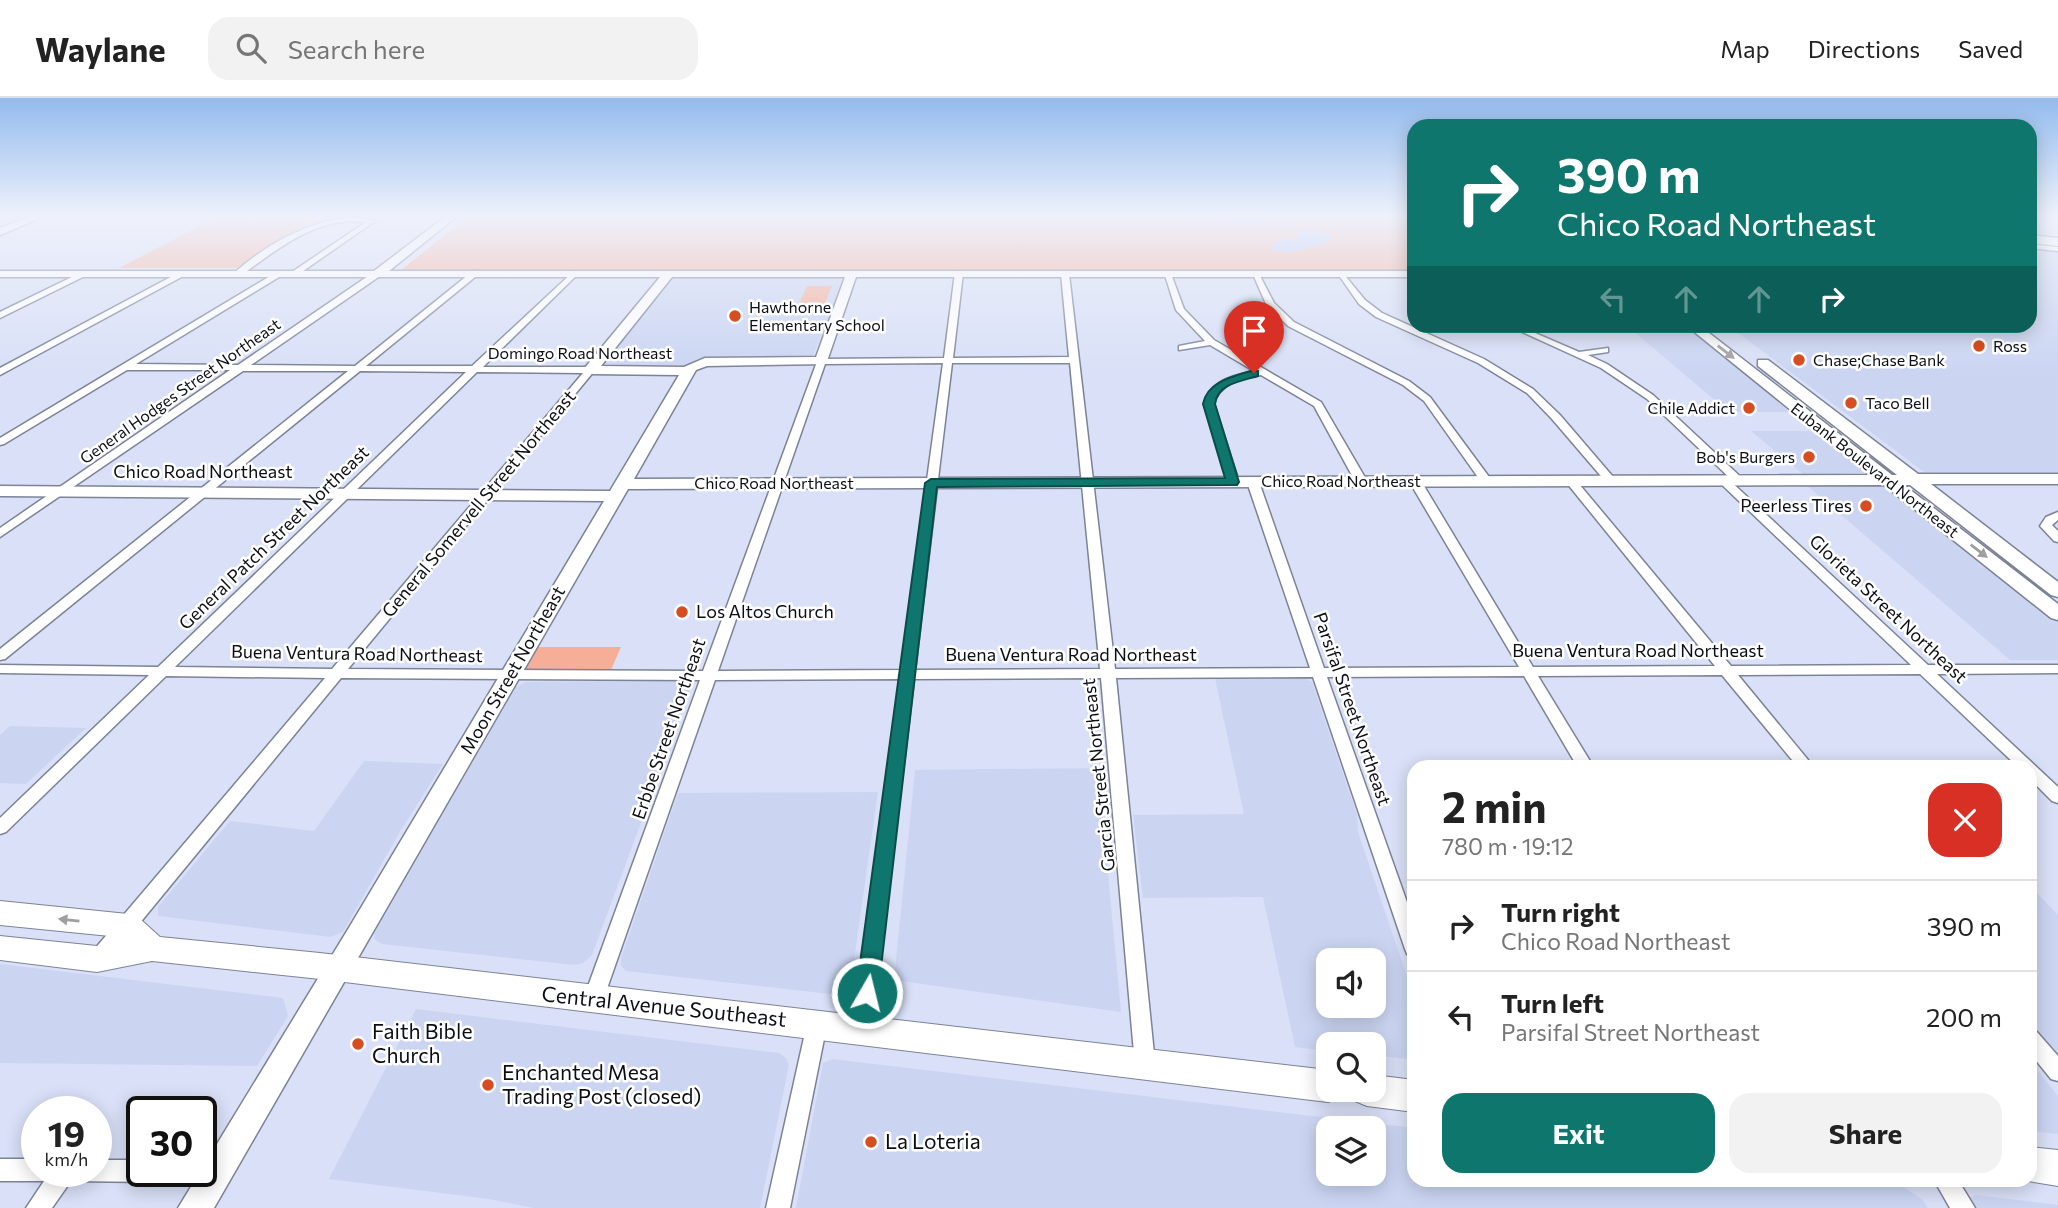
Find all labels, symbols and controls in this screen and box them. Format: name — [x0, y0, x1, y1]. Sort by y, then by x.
search box — [208, 17, 698, 80]
text: Waylane — [35, 28, 166, 69]
icon: search — [232, 29, 270, 67]
text: Search here — [288, 33, 425, 64]
text: Map — [1720, 34, 1770, 63]
text: Directions — [1808, 34, 1920, 63]
text: Saved — [1958, 34, 2023, 63]
text: 390 m — [1557, 143, 1700, 203]
icon: right — [1442, 147, 1533, 238]
text: Chico Road Northeast — [1557, 203, 1876, 243]
icon: left — [1594, 280, 1632, 318]
icon: ahead — [1667, 280, 1705, 318]
icon: ahead — [1740, 280, 1778, 318]
icon: right — [1813, 280, 1851, 318]
place label: Hawthorne Elementary School — [749, 297, 885, 334]
pin — [1224, 301, 1284, 373]
marker: Hawthorne Elementary School — [727, 308, 743, 324]
icon: arrive — [1235, 312, 1273, 350]
street label: General Hodges Street Northeast — [76, 314, 284, 467]
place label: Ross — [1993, 336, 2027, 355]
marker: Ross — [1971, 338, 1987, 354]
street label: Domingo Road Northeast — [488, 343, 673, 362]
one-way arrow — [1717, 344, 1735, 359]
place label: Chase;Chase Bank — [1813, 350, 1945, 369]
marker: Chase;Chase Bank — [1791, 352, 1807, 368]
street label: General Somervell Street Northeast — [377, 385, 580, 621]
place label: Taco Bell — [1865, 393, 1930, 412]
marker: Taco Bell — [1843, 395, 1859, 411]
place label: Chile Addict — [1647, 398, 1735, 417]
street label: Eubank Boulevard Northeast — [1788, 398, 1963, 541]
marker: Chile Addict — [1741, 400, 1757, 416]
street label: General Patch Street Northeast — [174, 441, 373, 634]
place label: Bob's Burgers — [1696, 447, 1795, 466]
marker: Bob's Burgers — [1801, 449, 1817, 465]
street label: Chico Road Northeast — [113, 460, 293, 482]
street label: Chico Road Northeast — [1261, 471, 1421, 490]
street label: Chico Road Northeast — [694, 473, 854, 492]
place label: Peerless Tires — [1740, 494, 1852, 516]
marker: Peerless Tires — [1858, 498, 1874, 514]
street label: Glorieta Street Northeast — [1805, 529, 1972, 687]
one-way arrow — [1969, 544, 1987, 559]
street label: Moon Street Northeast — [455, 582, 569, 757]
place label: Los Altos Church — [696, 600, 834, 622]
marker: Los Altos Church — [674, 604, 690, 620]
street label: Parsifal Street Northeast — [1310, 609, 1396, 808]
street label: Erbbe Street Northeast — [627, 635, 709, 822]
street label: Buena Ventura Road Northeast — [1512, 639, 1764, 661]
street label: Buena Ventura Road Northeast — [231, 640, 483, 666]
street label: Buena Ventura Road Northeast — [945, 643, 1197, 665]
street label: Garcia Street Northeast — [1077, 678, 1119, 873]
text: 2 min — [1442, 780, 1547, 832]
button: close — [1928, 783, 2002, 857]
text: 780 m · 19:12 — [1442, 832, 1574, 860]
text: Turn right — [1501, 896, 1620, 927]
icon: right — [1442, 907, 1480, 945]
text: 390 m — [1927, 910, 2002, 941]
one-way arrow — [58, 914, 80, 925]
text: Chico Road Northeast — [1501, 927, 1730, 955]
map controls — [1316, 948, 1386, 1186]
button: sound — [1316, 948, 1386, 1018]
position arrow — [830, 956, 904, 1030]
street label: Central Avenue Southeast — [540, 980, 788, 1031]
text: Turn left — [1501, 987, 1604, 1018]
icon: left — [1442, 998, 1480, 1036]
text: 200 m — [1926, 1001, 2002, 1032]
place label: Faith Bible Church — [372, 1018, 472, 1067]
text: Parsifal Street Northeast — [1501, 1018, 1760, 1046]
button: search — [1316, 1032, 1386, 1102]
marker: Faith Bible Church — [350, 1036, 366, 1052]
place label: Enchanted Mesa Trading Post (closed) — [502, 1059, 701, 1108]
marker: Enchanted Mesa Trading Post (closed) — [480, 1077, 496, 1093]
button: Exit — [1442, 1093, 1715, 1173]
button: Share — [1729, 1093, 2002, 1173]
speed limit sign: 30 — [126, 1096, 217, 1187]
text: 19 — [48, 1111, 85, 1154]
button: layers — [1316, 1116, 1386, 1186]
place label: La Loteria — [885, 1128, 981, 1153]
marker: La Loteria — [863, 1134, 879, 1150]
text: km/h — [45, 1148, 88, 1170]

